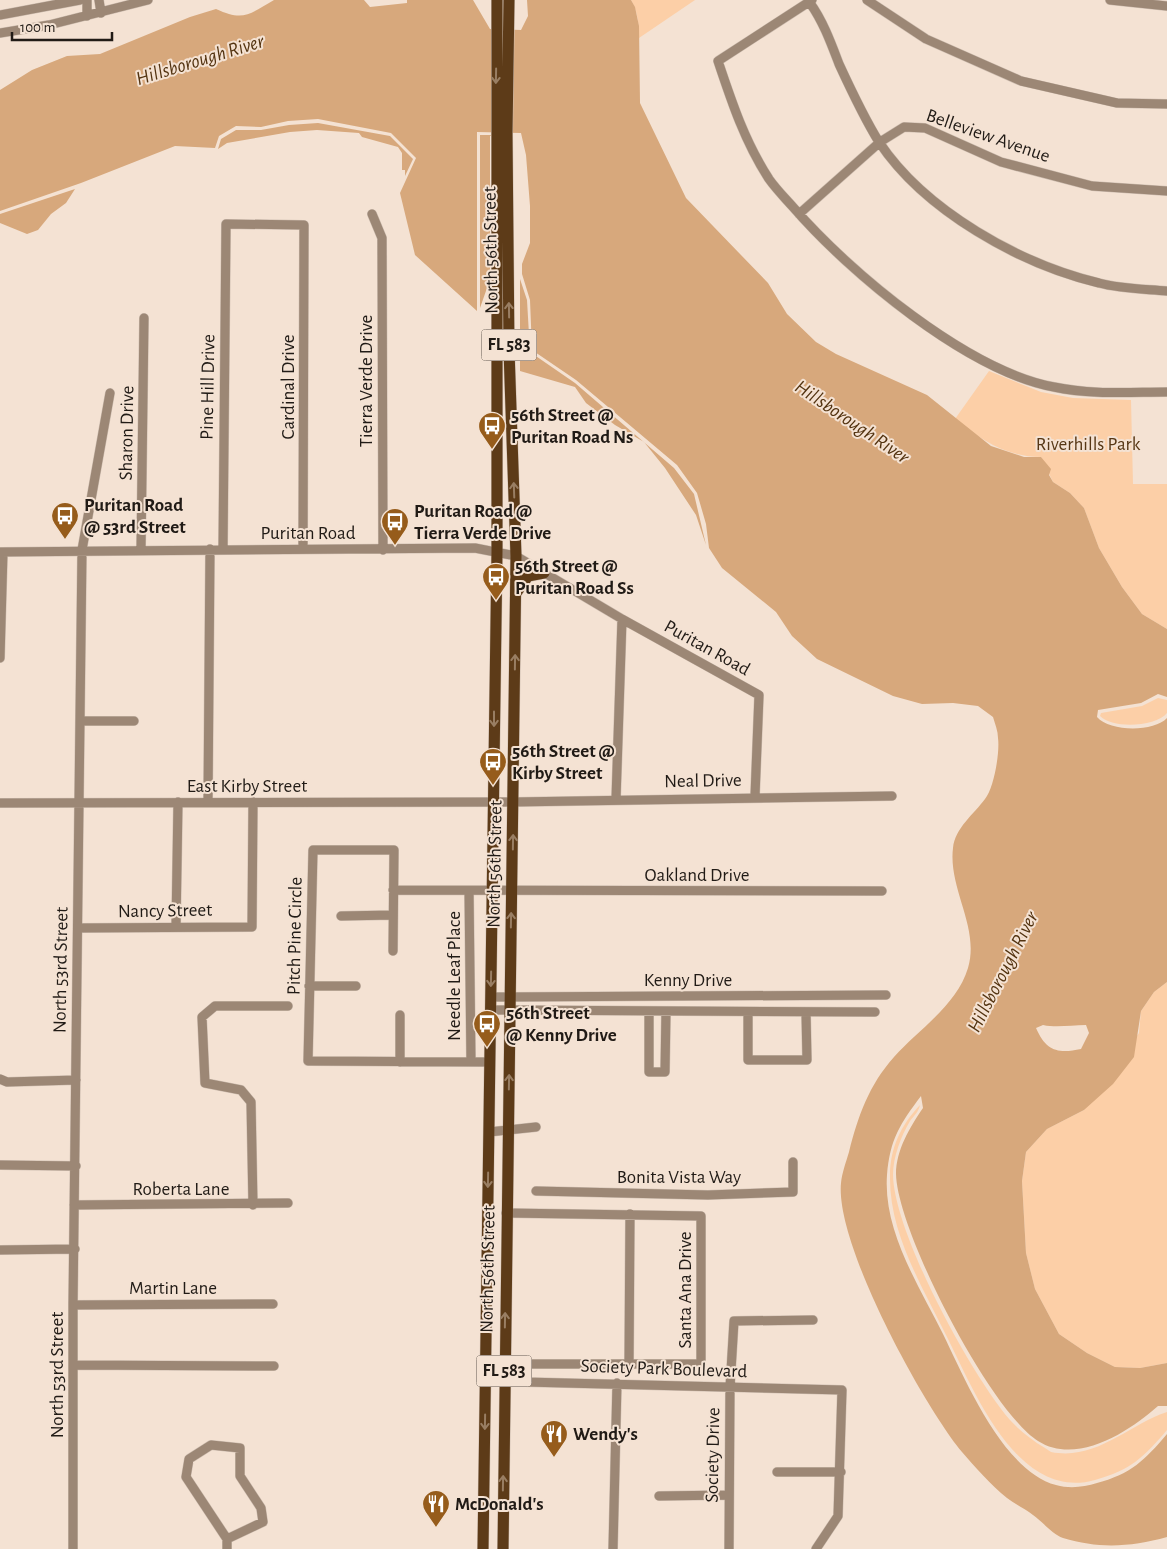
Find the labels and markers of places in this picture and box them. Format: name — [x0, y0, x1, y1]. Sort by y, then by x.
place label: 56th Street @ Puritan Road Ns — [511, 406, 633, 447]
bus stop icon: 56th Street @ Puritan Road Ns — [477, 411, 507, 450]
place label: Puritan Road @ 53rd Street — [84, 496, 186, 537]
bus stop icon: Puritan Road @ 53rd Street — [50, 501, 80, 540]
place label: Puritan Road @ Tierra Verde Drive — [414, 502, 551, 543]
bus stop icon: Puritan Road @ Tierra Verde Drive — [380, 507, 410, 546]
place label: 56th Street @ Puritan Road Ss — [515, 557, 634, 598]
bus stop icon: 56th Street @ Puritan Road Ss — [481, 562, 511, 601]
place label: 56th Street @ Kirby Street — [512, 742, 615, 783]
bus stop icon: 56th Street @ Kirby Street — [478, 747, 508, 786]
place label: 56th Street @ Kenny Drive — [506, 1004, 617, 1045]
bus stop icon: 56th Street @ Kenny Drive — [472, 1009, 502, 1048]
restaurant icon: Wendy's — [539, 1419, 569, 1458]
place label: Wendy's — [573, 1425, 638, 1444]
restaurant icon: McDonald's — [421, 1489, 451, 1528]
place label: McDonald's — [455, 1495, 544, 1514]

